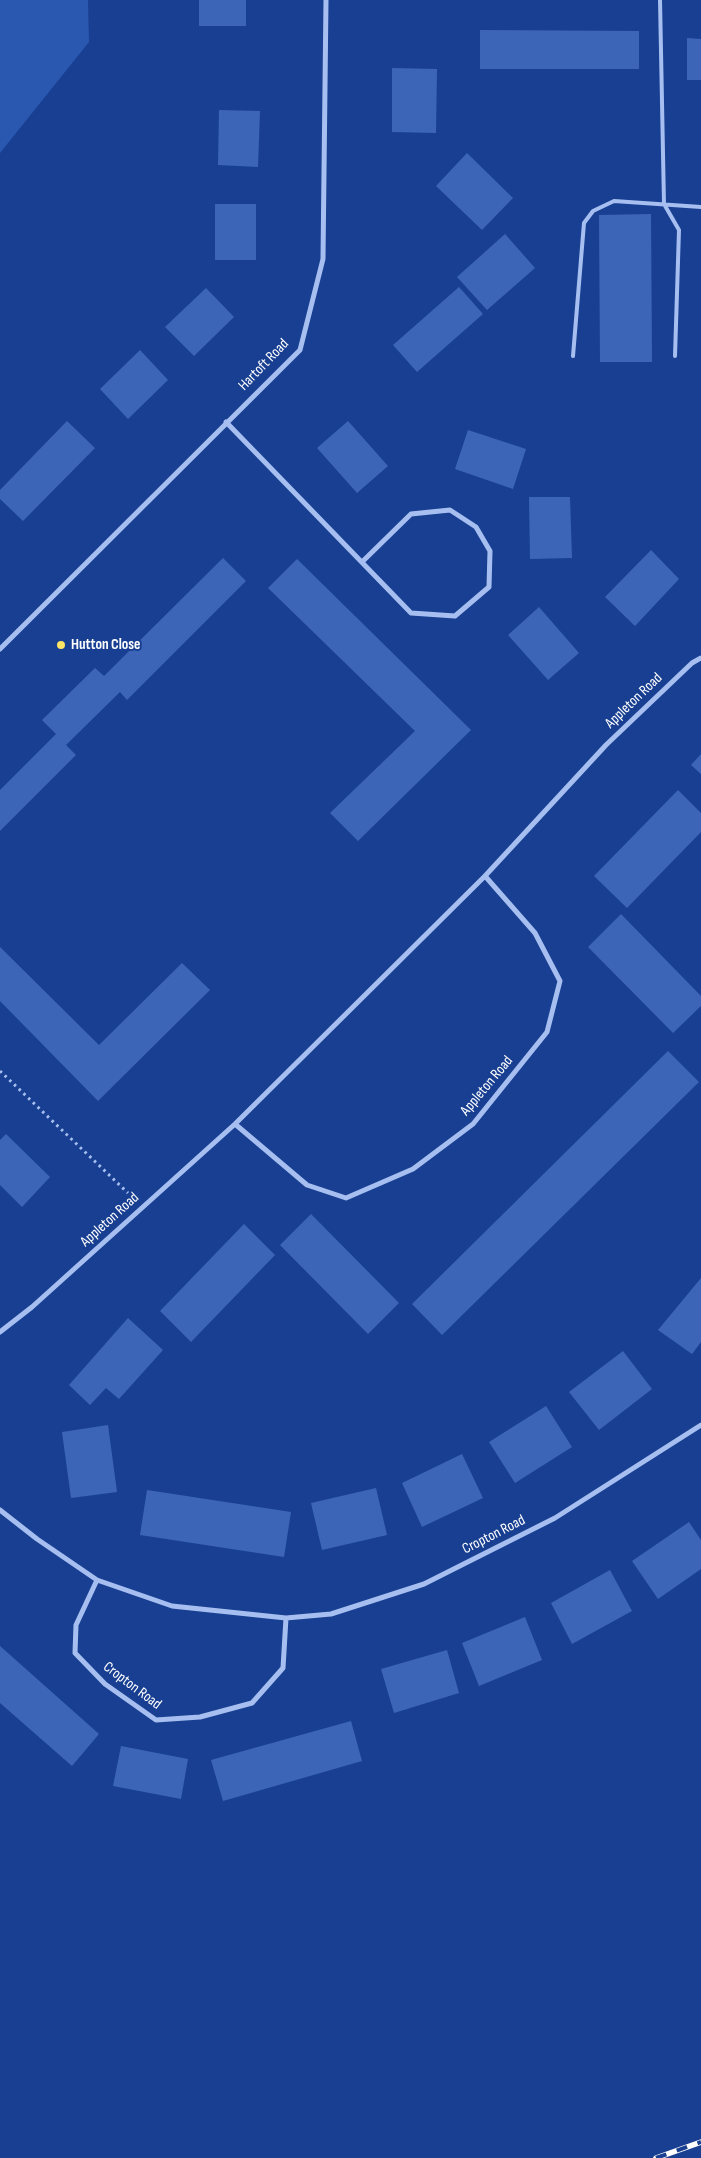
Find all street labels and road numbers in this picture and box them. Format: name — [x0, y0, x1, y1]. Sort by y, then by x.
street label: Hartoft Road — [235, 335, 293, 395]
street label: Appleton Road — [602, 669, 666, 733]
street label: Appleton Road — [457, 1052, 517, 1120]
street label: Appleton Road — [77, 1189, 143, 1251]
street label: Cropton Road — [460, 1512, 528, 1558]
street label: Cropton Road — [99, 1658, 165, 1714]

